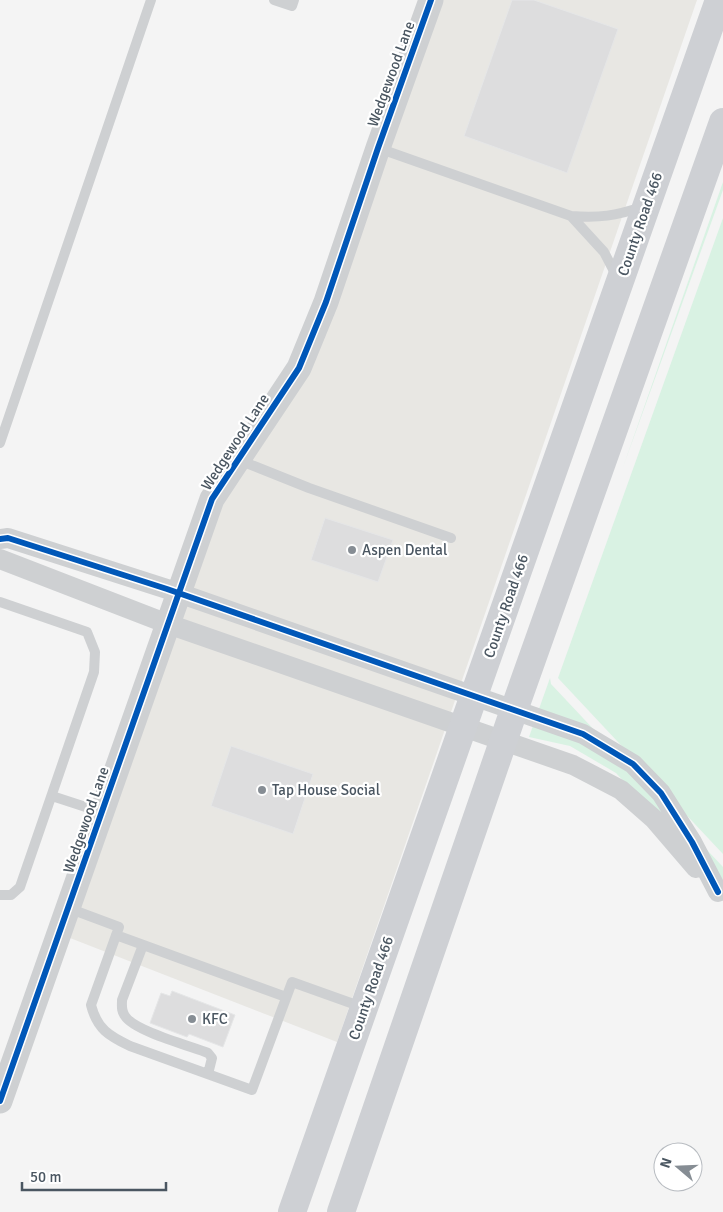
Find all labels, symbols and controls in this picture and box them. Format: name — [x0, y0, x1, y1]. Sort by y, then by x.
street label: Wedgewood Lane — [364, 19, 418, 129]
street label: County Road 466 — [614, 170, 666, 278]
street label: Wedgewood Lane — [197, 390, 273, 494]
place label: Aspen Dental — [362, 541, 447, 559]
marker: Aspen Dental — [346, 544, 358, 556]
street label: County Road 466 — [480, 552, 532, 660]
street label: Wedgewood Lane — [59, 764, 113, 876]
place label: Tap House Social — [272, 781, 380, 799]
marker: Tap House Social — [256, 784, 268, 796]
street label: County Road 466 — [345, 934, 397, 1042]
place label: KFC — [202, 1010, 228, 1028]
marker: KFC — [186, 1013, 198, 1025]
north arrow — [653, 1142, 703, 1192]
text: N — [657, 1156, 676, 1170]
scale bar — [22, 1160, 166, 1192]
text: 50 m — [30, 1168, 61, 1186]

